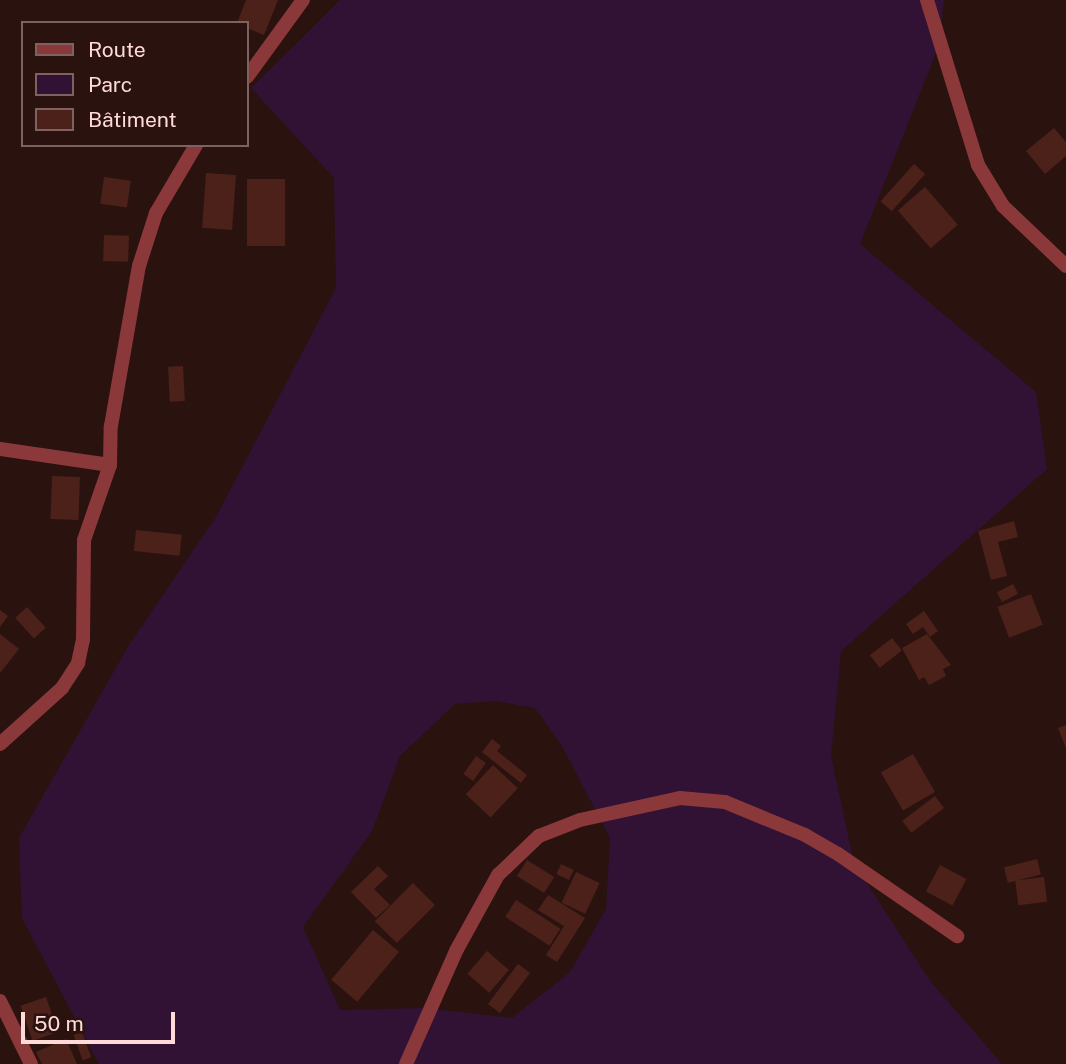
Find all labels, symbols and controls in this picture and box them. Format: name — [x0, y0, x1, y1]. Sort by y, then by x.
legend — [21, 21, 248, 147]
text: Route — [88, 37, 146, 62]
text: Parc — [88, 72, 132, 97]
text: Bâtiment — [88, 107, 177, 132]
scale bar — [24, 998, 178, 1042]
text: 50 m — [34, 1011, 84, 1036]

